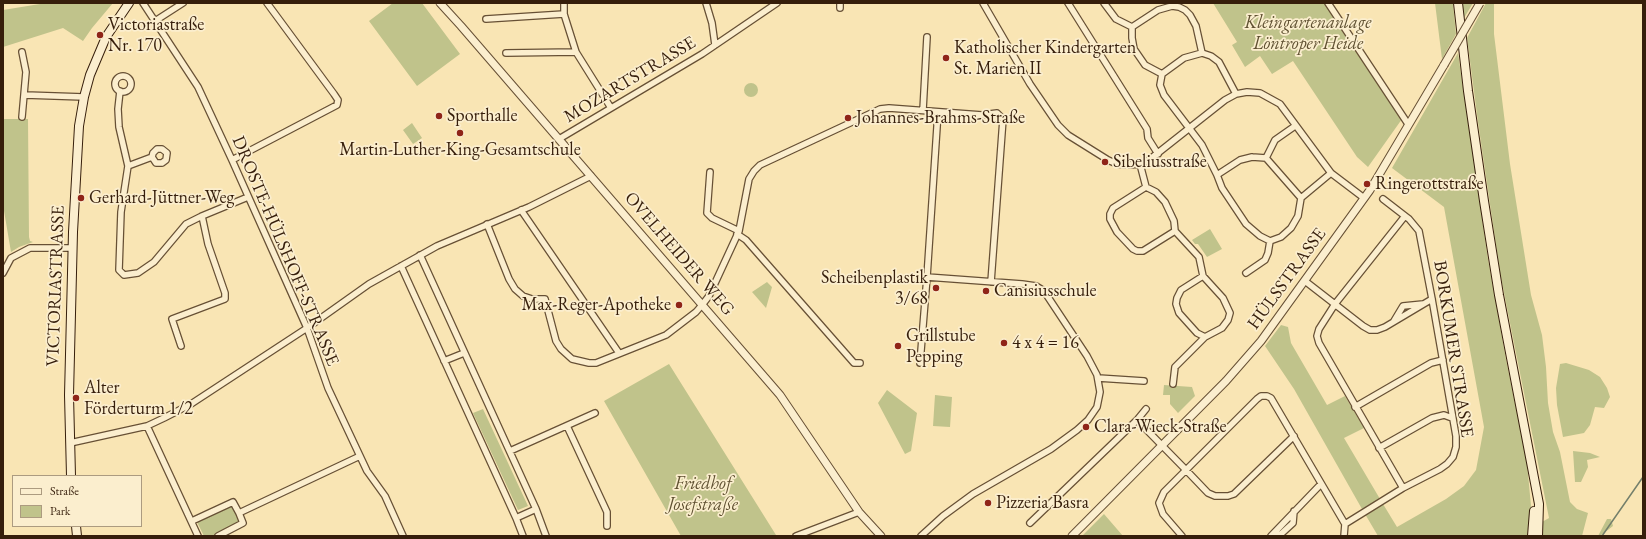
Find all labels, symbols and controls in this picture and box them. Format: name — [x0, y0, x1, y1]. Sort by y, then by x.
park label: Kleingartenanlage Löntroper Heide — [1245, 12, 1371, 54]
place label: Victoriastraße Nr. 170 — [108, 14, 204, 56]
marker: Victoriastraße Nr. 170 — [95, 30, 105, 40]
street label: MOZARTSTRASSE — [560, 32, 700, 128]
place label: Katholischer Kindergarten St. Marien II — [954, 37, 1136, 80]
marker: Katholischer Kindergarten St. Marien II — [941, 53, 951, 63]
place label: Sporthalle — [447, 105, 517, 127]
place label: Johannes-Brahms-Straße — [856, 107, 1025, 129]
marker: Sporthalle — [434, 111, 444, 121]
marker: Johannes-Brahms-Straße — [843, 113, 853, 123]
marker: Martin-Luther-King-Gesamtschule — [455, 128, 465, 138]
street label: DROSTE-HÜLSHOFF-STRASSE — [227, 133, 343, 369]
place label: Martin-Luther-King-Gesamtschule — [339, 139, 581, 161]
place label: Sibeliusstraße — [1113, 151, 1207, 173]
marker: Sibeliusstraße — [1100, 157, 1110, 167]
place label: Ringerottstraße — [1375, 173, 1484, 195]
marker: Ringerottstraße — [1362, 179, 1372, 189]
place label: Gerhard-Jüttner-Weg — [89, 187, 234, 209]
street label: OVELHEIDER WEG — [619, 188, 739, 320]
marker: Gerhard-Jüttner-Weg — [76, 193, 86, 203]
street label: VICTORIASTRASSE — [42, 205, 70, 367]
street label: HÜLSSTRASSE — [1243, 224, 1331, 334]
street label: BORKUMER STRASSE — [1428, 259, 1478, 439]
place label: Scheibenplastik 3/68 — [821, 267, 928, 310]
place label: Canisiusschule — [994, 280, 1097, 302]
marker: Scheibenplastik 3/68 — [931, 283, 941, 293]
marker: Canisiusschule — [981, 286, 991, 296]
place label: Max-Reger-Apotheke — [522, 294, 671, 316]
marker: Max-Reger-Apotheke — [674, 300, 684, 310]
place label: Grillstube Pepping — [906, 325, 975, 368]
place label: 4 x 4 = 16 — [1012, 332, 1079, 354]
marker: 4 x 4 = 16 — [999, 338, 1009, 348]
marker: Grillstube Pepping — [893, 341, 903, 351]
place label: Alter Förderturm 1/2 — [84, 377, 193, 420]
marker: Alter Förderturm 1/2 — [71, 393, 81, 403]
place label: Clara-Wieck-Straße — [1094, 416, 1227, 438]
marker: Clara-Wieck-Straße — [1081, 422, 1091, 432]
park label: Friedhof Josefstraße — [668, 473, 738, 516]
legend — [12, 475, 142, 527]
text: Straße — [50, 483, 79, 499]
place label: Pizzeria Basra — [996, 492, 1089, 514]
marker: Pizzeria Basra — [983, 498, 993, 508]
text: Park — [50, 503, 70, 519]

